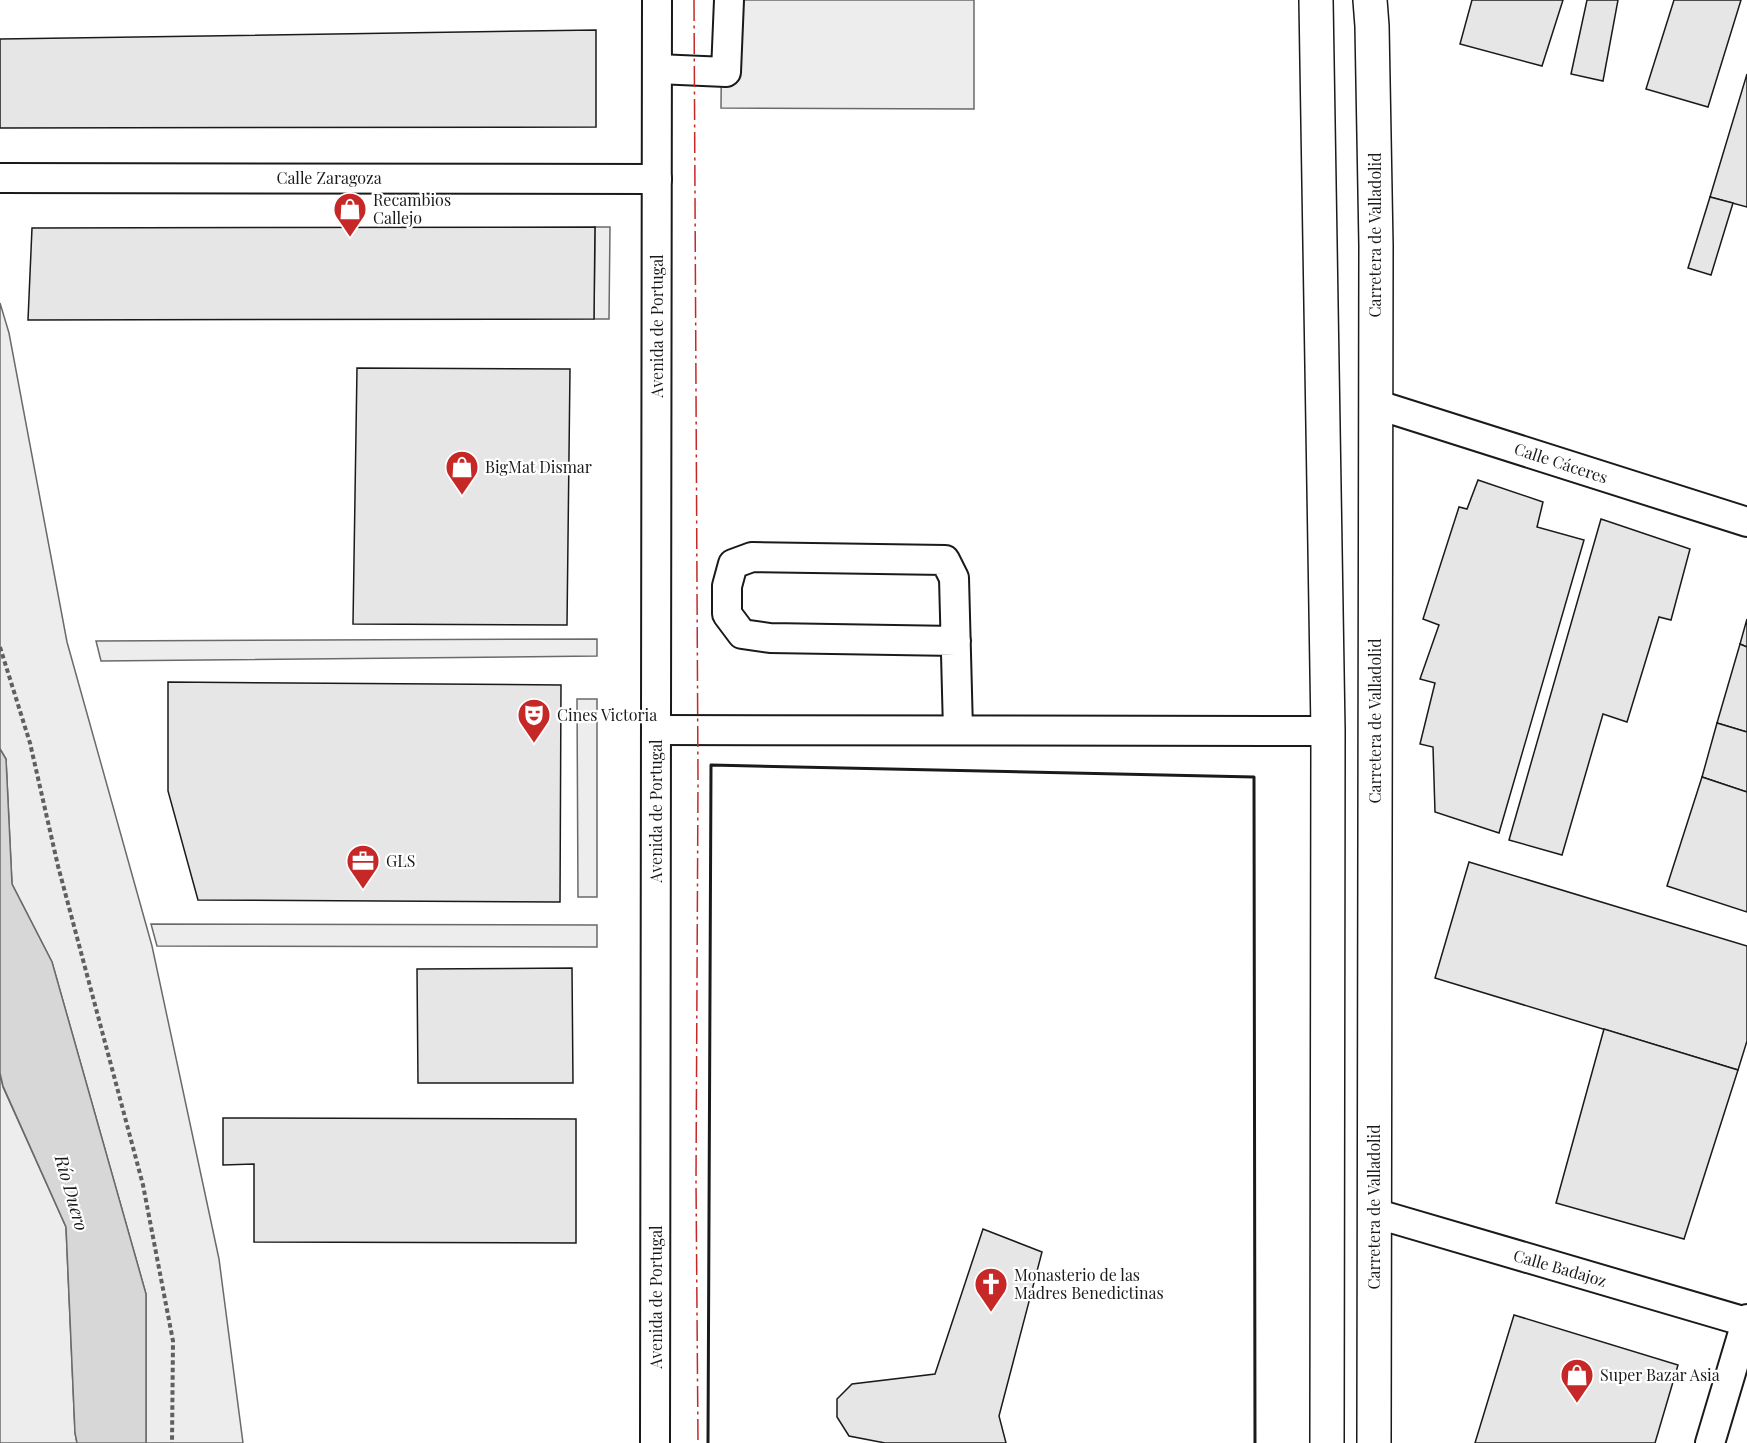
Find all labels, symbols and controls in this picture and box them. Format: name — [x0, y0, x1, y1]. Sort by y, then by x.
street label: Carretera de Valladolid — [1364, 152, 1385, 318]
street label: Calle Zaragoza — [276, 167, 382, 188]
place label: Recambios Callejo — [373, 189, 451, 228]
shop icon: Recambios Callejo — [332, 191, 368, 238]
street label: Avenida de Portugal — [646, 254, 667, 399]
street label: Calle Cáceres — [1512, 438, 1611, 487]
shop icon: BigMat Dismar — [444, 449, 480, 496]
place label: BigMat Dismar — [485, 456, 592, 477]
street label: Carretera de Valladolid — [1364, 638, 1385, 804]
theatre icon: Cines Victoria — [516, 697, 552, 744]
place label: Cines Victoria — [557, 704, 657, 725]
street label: Avenida de Portugal — [645, 739, 666, 884]
office icon: GLS — [345, 843, 381, 890]
place label: GLS — [386, 850, 415, 871]
street label: Carretera de Valladolid — [1363, 1124, 1384, 1290]
water label: Río Duero — [49, 1151, 94, 1234]
street label: Avenida de Portugal — [645, 1225, 666, 1370]
street label: Calle Badajoz — [1511, 1244, 1609, 1291]
place label: Monasterio de las Madres Benedictinas — [1014, 1264, 1164, 1303]
church icon: Monasterio de las Madres Benedictinas — [973, 1266, 1009, 1313]
shop icon: Super Bazar Asia — [1559, 1357, 1595, 1404]
place label: Super Bazar Asia — [1600, 1364, 1720, 1385]

